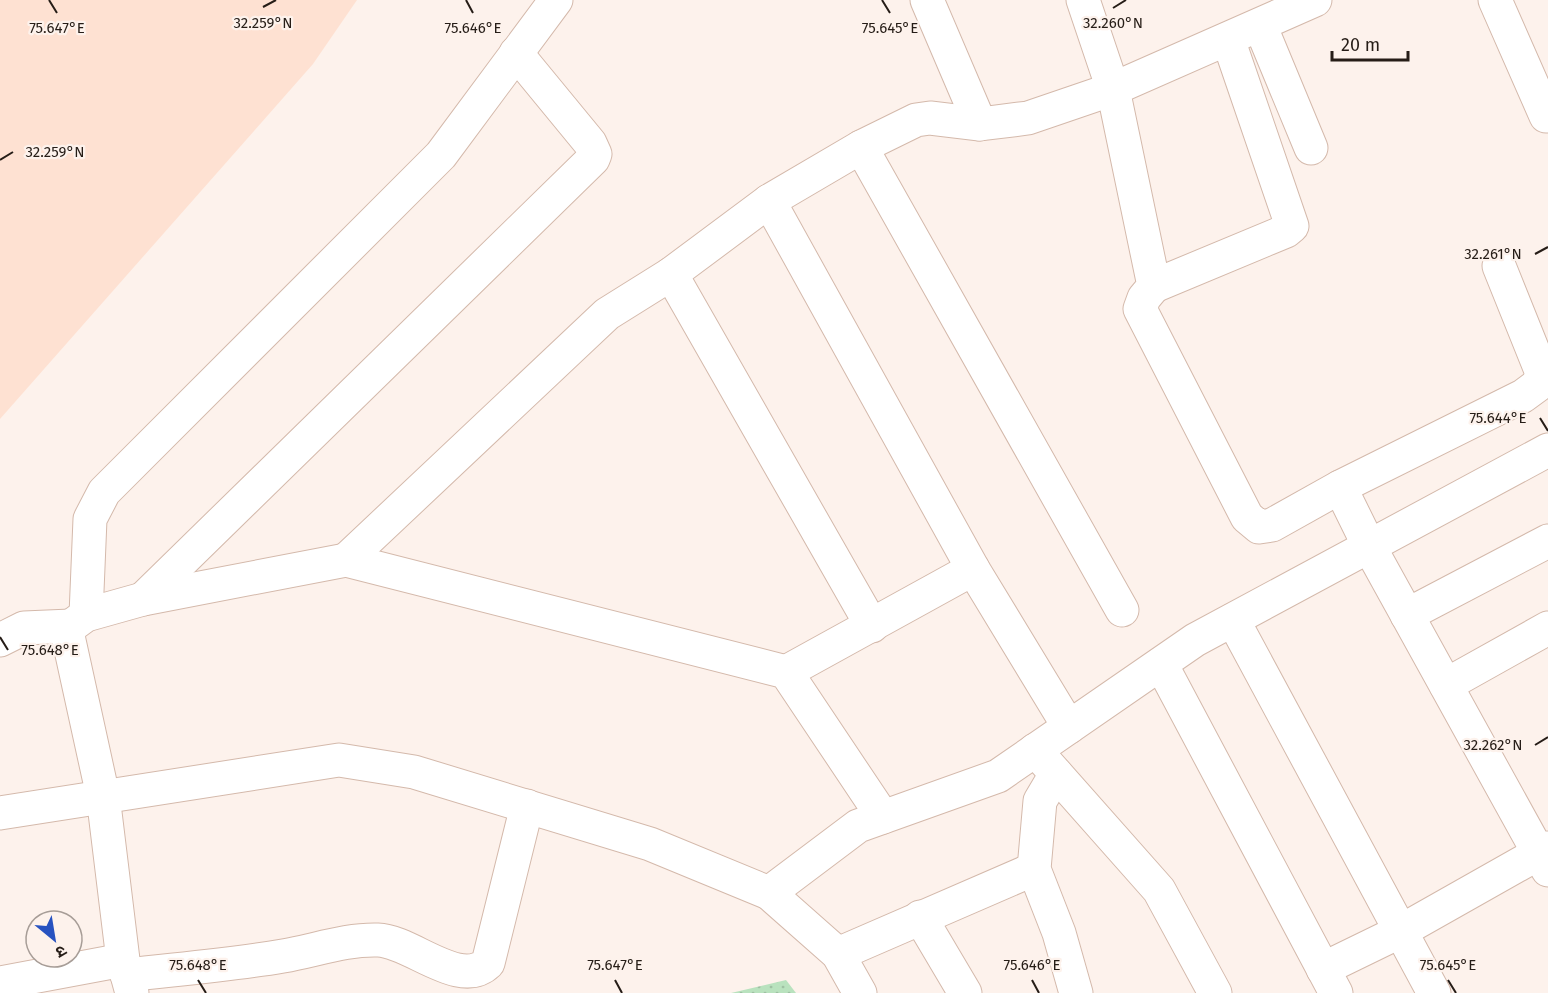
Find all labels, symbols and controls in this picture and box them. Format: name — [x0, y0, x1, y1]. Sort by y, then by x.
text: 32.259°N — [233, 14, 293, 32]
text: 32.260°N — [1083, 14, 1143, 32]
text: 75.647°E — [29, 19, 85, 37]
text: 75.646°E — [444, 19, 502, 37]
text: 75.645°E — [862, 19, 918, 37]
scale bar — [1332, 24, 1408, 62]
text: 20 m — [1341, 34, 1380, 56]
text: 32.259°N — [25, 143, 85, 161]
text: 32.261°N — [1464, 245, 1522, 263]
text: 75.644°E — [1469, 409, 1527, 427]
text: 75.648°E — [21, 641, 79, 659]
text: 32.262°N — [1463, 736, 1523, 754]
north arrow — [24, 909, 84, 969]
text: उ — [52, 941, 70, 962]
text: 75.648°E — [169, 956, 227, 974]
text: 75.647°E — [587, 956, 643, 974]
text: 75.646°E — [1003, 956, 1061, 974]
text: 75.645°E — [1420, 956, 1476, 974]

